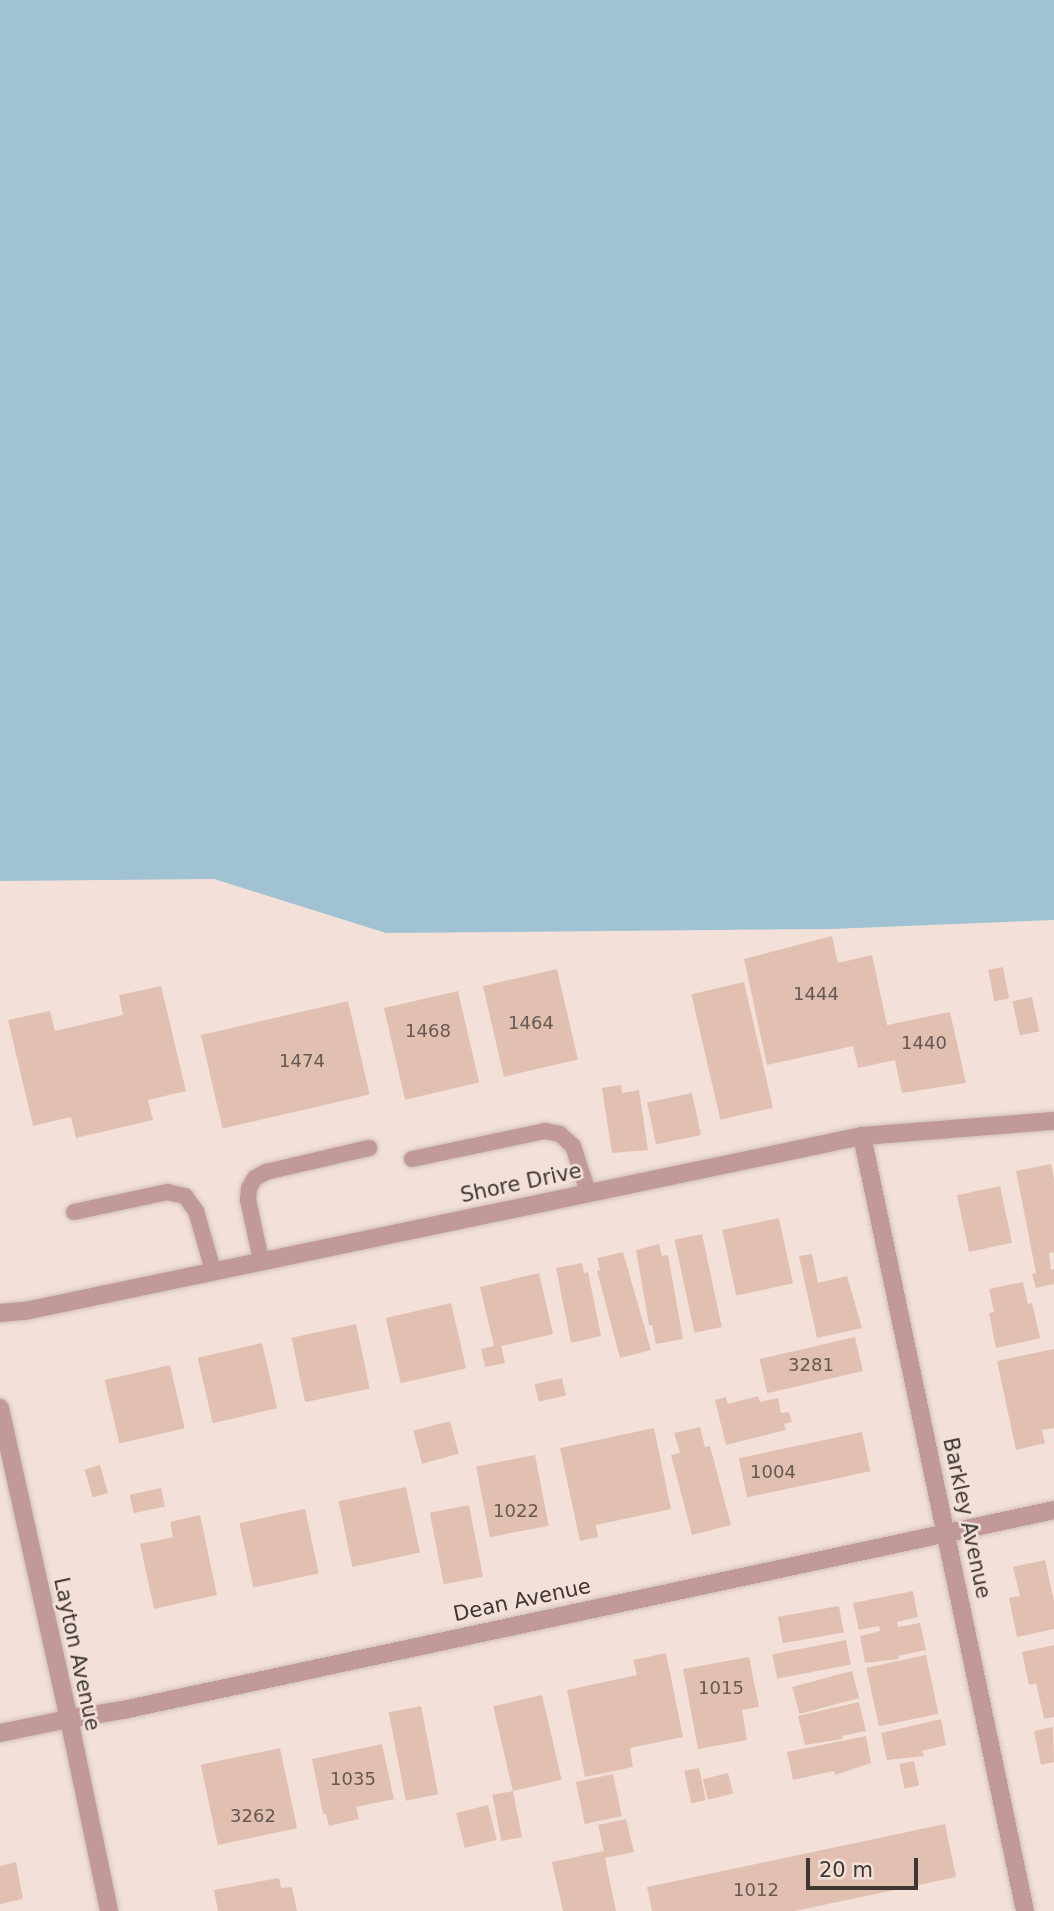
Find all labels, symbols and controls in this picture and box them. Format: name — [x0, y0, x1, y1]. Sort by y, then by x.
house number: 1444 — [793, 983, 839, 1005]
house number: 1464 — [508, 1012, 554, 1034]
house number: 1468 — [405, 1020, 451, 1042]
house number: 1440 — [901, 1032, 947, 1054]
house number: 1474 — [279, 1050, 325, 1072]
street label: Shore Drive — [458, 1158, 584, 1208]
house number: 3281 — [788, 1354, 834, 1376]
street label: Barkley Avenue — [938, 1435, 996, 1601]
house number: 1004 — [750, 1461, 796, 1483]
house number: 1022 — [493, 1500, 539, 1522]
street label: Dean Avenue — [451, 1573, 593, 1627]
street label: Layton Avenue — [48, 1575, 106, 1733]
house number: 1015 — [698, 1677, 744, 1699]
house number: 1035 — [330, 1768, 376, 1790]
house number: 3262 — [230, 1805, 276, 1827]
scale bar — [809, 1844, 921, 1888]
text: 20 m — [819, 1858, 873, 1882]
house number: 1012 — [733, 1879, 779, 1901]

